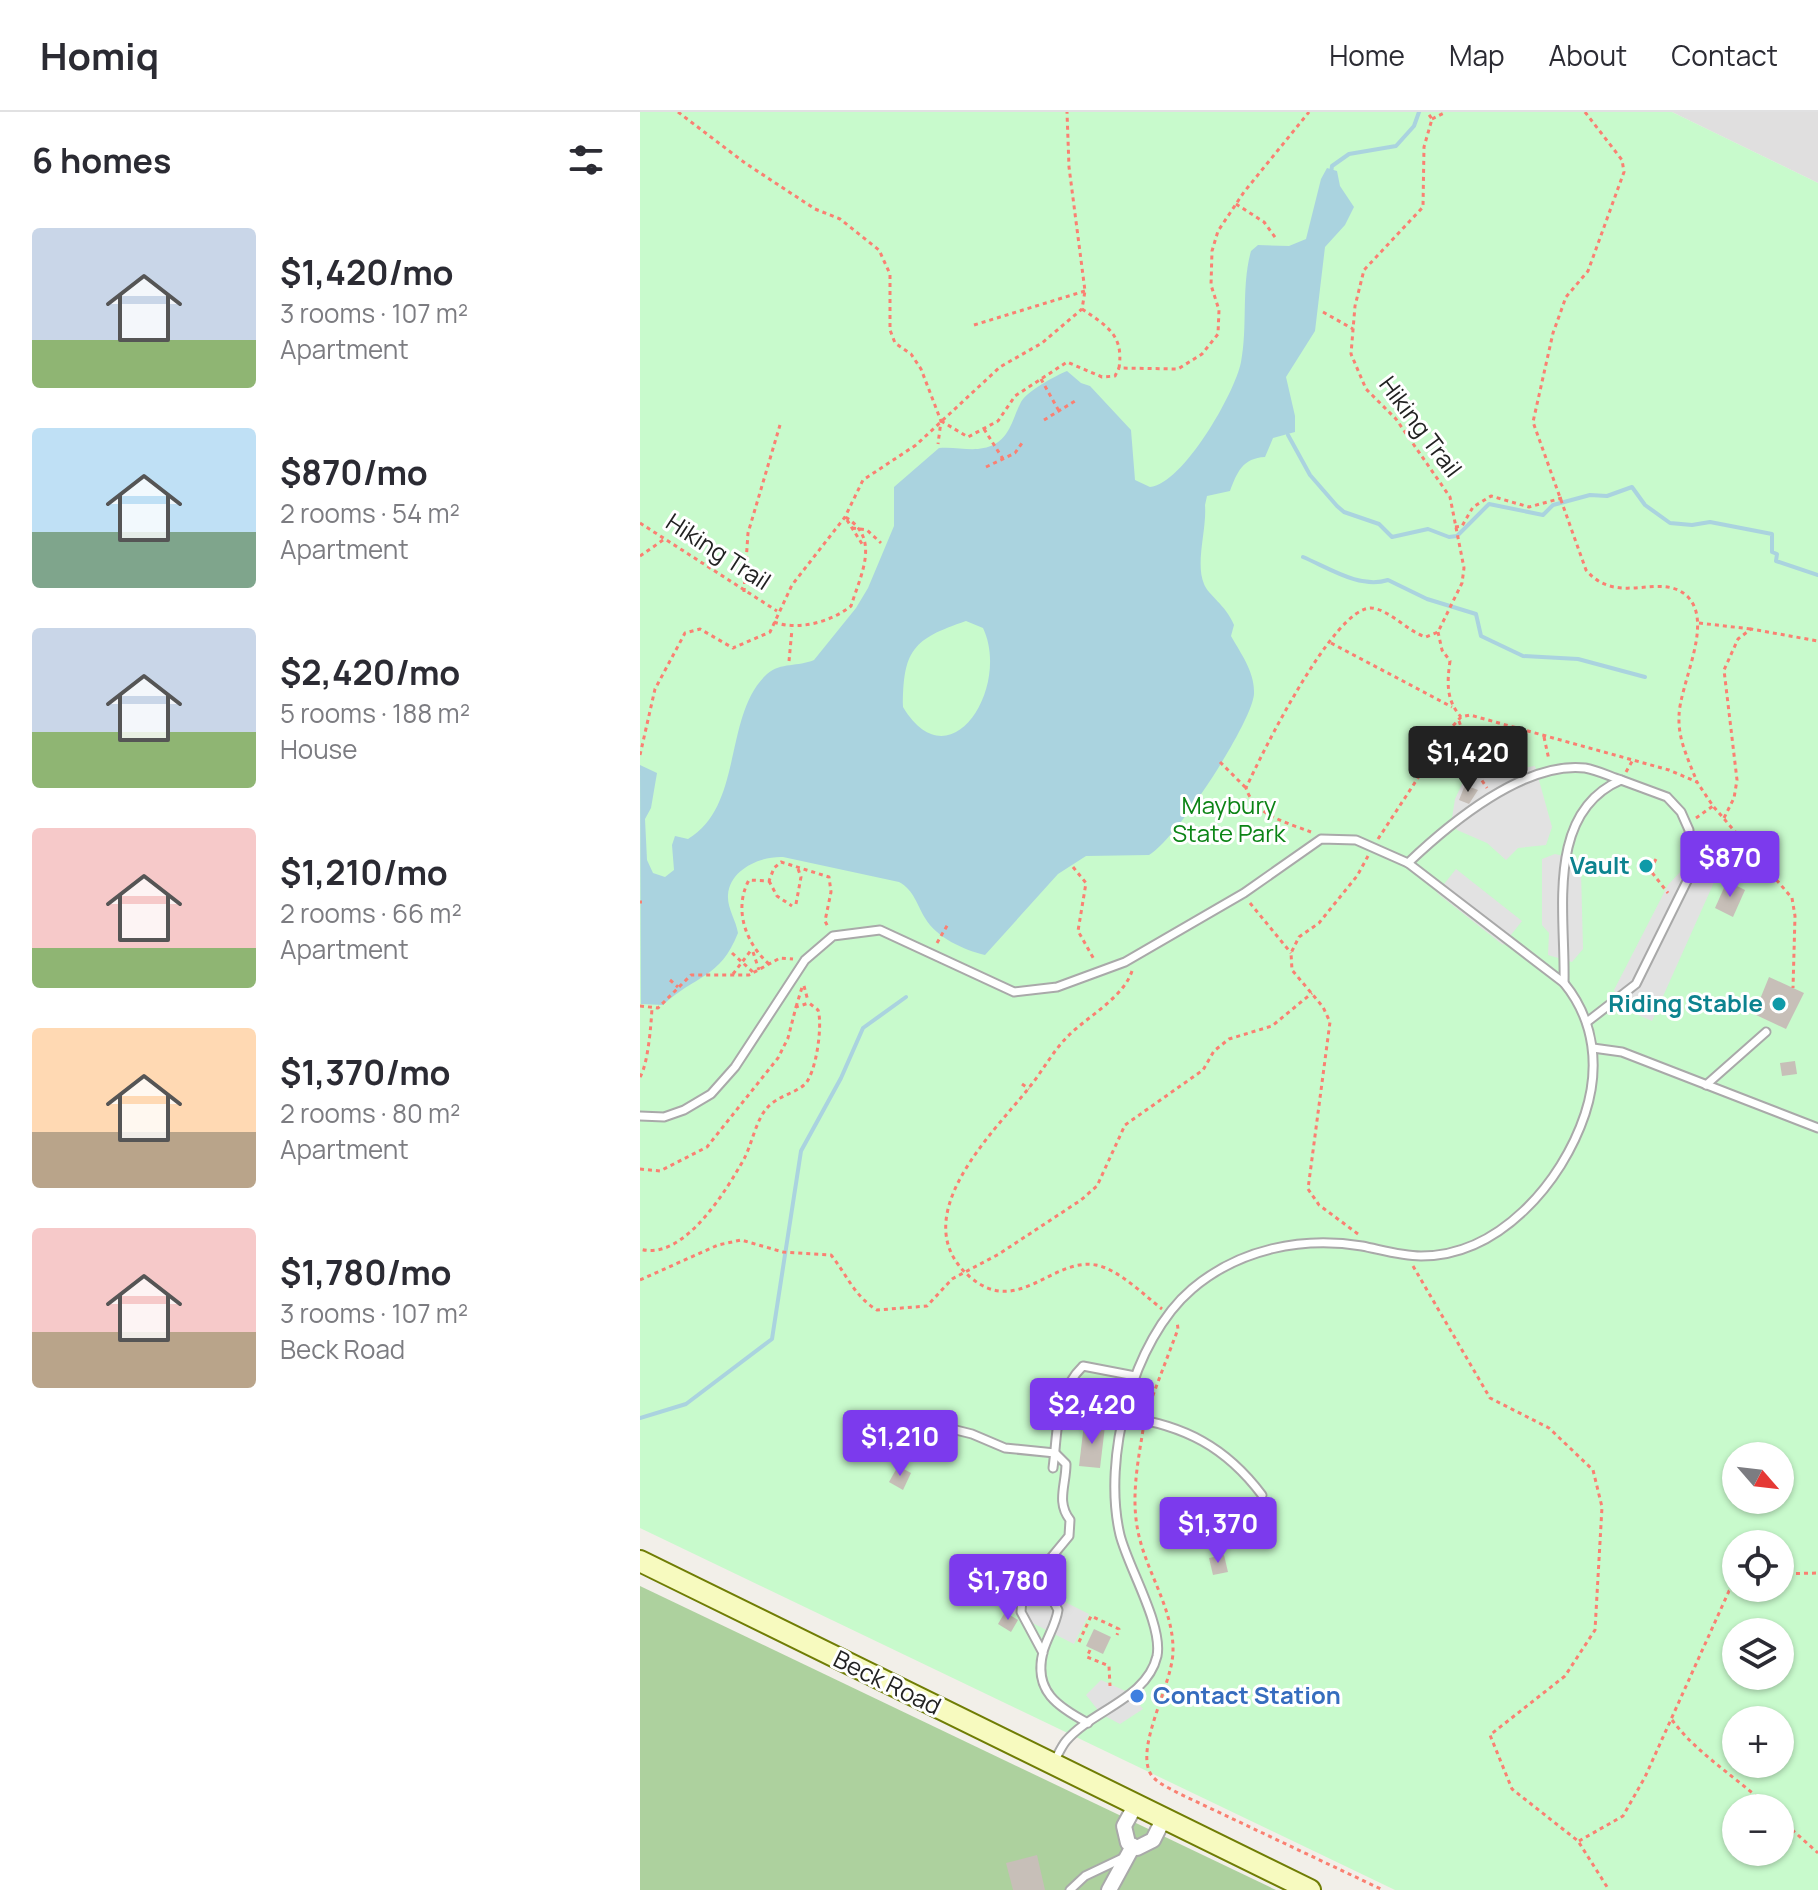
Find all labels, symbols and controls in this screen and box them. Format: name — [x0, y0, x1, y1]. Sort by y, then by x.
text: Homiq — [40, 29, 159, 81]
text: Home — [1329, 36, 1405, 74]
text: Map — [1449, 36, 1505, 74]
text: About — [1549, 36, 1627, 74]
text: Contact — [1671, 36, 1778, 74]
text: 6 homes — [32, 137, 171, 183]
icon: filters — [564, 138, 608, 182]
text: $1,420/mo — [280, 249, 454, 295]
icon: home — [96, 260, 192, 356]
text: 3 rooms · 107 m² — [280, 295, 468, 331]
text: Apartment — [280, 331, 409, 367]
street label: Hiking Trail — [1372, 369, 1470, 483]
text: $870/mo — [280, 449, 428, 495]
icon: home — [96, 460, 192, 556]
text: 2 rooms · 54 m² — [280, 495, 460, 531]
street label: Hiking Trail — [660, 505, 778, 597]
text: Apartment — [280, 531, 409, 567]
text: $2,420/mo — [280, 649, 460, 695]
icon: home — [96, 660, 192, 756]
text: 5 rooms · 188 m² — [280, 695, 470, 731]
pin: $1,420 — [1403, 726, 1533, 794]
text: House — [280, 731, 357, 767]
text: $1,420 — [1427, 734, 1509, 770]
park label: Maybury State Park — [1172, 788, 1287, 849]
pin: $870 — [1683, 831, 1777, 899]
text: $870 — [1698, 839, 1762, 875]
place label: Vault — [1570, 848, 1630, 881]
text: $1,210/mo — [280, 849, 448, 895]
marker: Vault — [1637, 857, 1655, 875]
icon: home — [96, 860, 192, 956]
text: 2 rooms · 66 m² — [280, 895, 462, 931]
text: Apartment — [280, 931, 409, 967]
place label: Riding Stable — [1608, 986, 1763, 1019]
marker: Riding Stable — [1770, 995, 1788, 1013]
text: $1,370/mo — [280, 1049, 450, 1095]
icon: home — [96, 1060, 192, 1156]
text: 2 rooms · 80 m² — [280, 1095, 460, 1131]
text: Apartment — [280, 1131, 409, 1167]
text: $1,780/mo — [280, 1249, 452, 1295]
icon: home — [96, 1260, 192, 1356]
text: 3 rooms · 107 m² — [280, 1295, 468, 1331]
text: Beck Road — [280, 1331, 405, 1367]
pin: $2,420 — [1027, 1378, 1157, 1446]
text: $2,420 — [1048, 1386, 1136, 1422]
pin: $1,210 — [835, 1410, 965, 1478]
text: $1,210 — [861, 1418, 939, 1454]
north arrow — [1722, 1442, 1794, 1514]
map controls — [1722, 1442, 1794, 1866]
pin: $1,370 — [1153, 1497, 1283, 1565]
text: $1,370 — [1178, 1505, 1258, 1541]
button: locate — [1722, 1530, 1794, 1602]
pin: $1,780 — [943, 1554, 1073, 1622]
text: $1,780 — [967, 1562, 1049, 1598]
button: layers — [1722, 1618, 1794, 1690]
street label: Beck Road — [828, 1641, 947, 1722]
place label: Contact Station — [1153, 1678, 1341, 1711]
marker: Contact Station — [1128, 1687, 1146, 1705]
button: + — [1722, 1706, 1794, 1778]
button: − — [1722, 1794, 1794, 1866]

